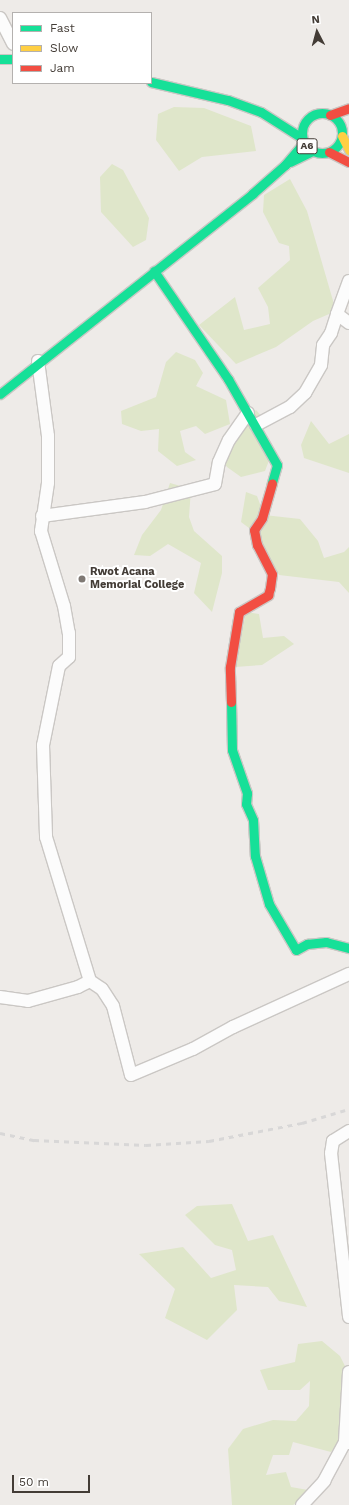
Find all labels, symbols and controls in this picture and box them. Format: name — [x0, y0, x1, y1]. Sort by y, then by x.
legend — [12, 12, 152, 84]
north arrow — [297, 12, 337, 52]
text: N — [311, 13, 320, 26]
text: Fast — [50, 21, 75, 35]
text: Slow — [50, 41, 78, 55]
text: Jam — [50, 61, 75, 75]
road number: A6 — [296, 138, 318, 154]
place label: Rwot Acana Memorial College — [90, 566, 184, 592]
marker: Rwot Acana Memorial College — [77, 574, 87, 584]
scale bar — [14, 1467, 92, 1493]
text: 50 m — [19, 1475, 49, 1489]

